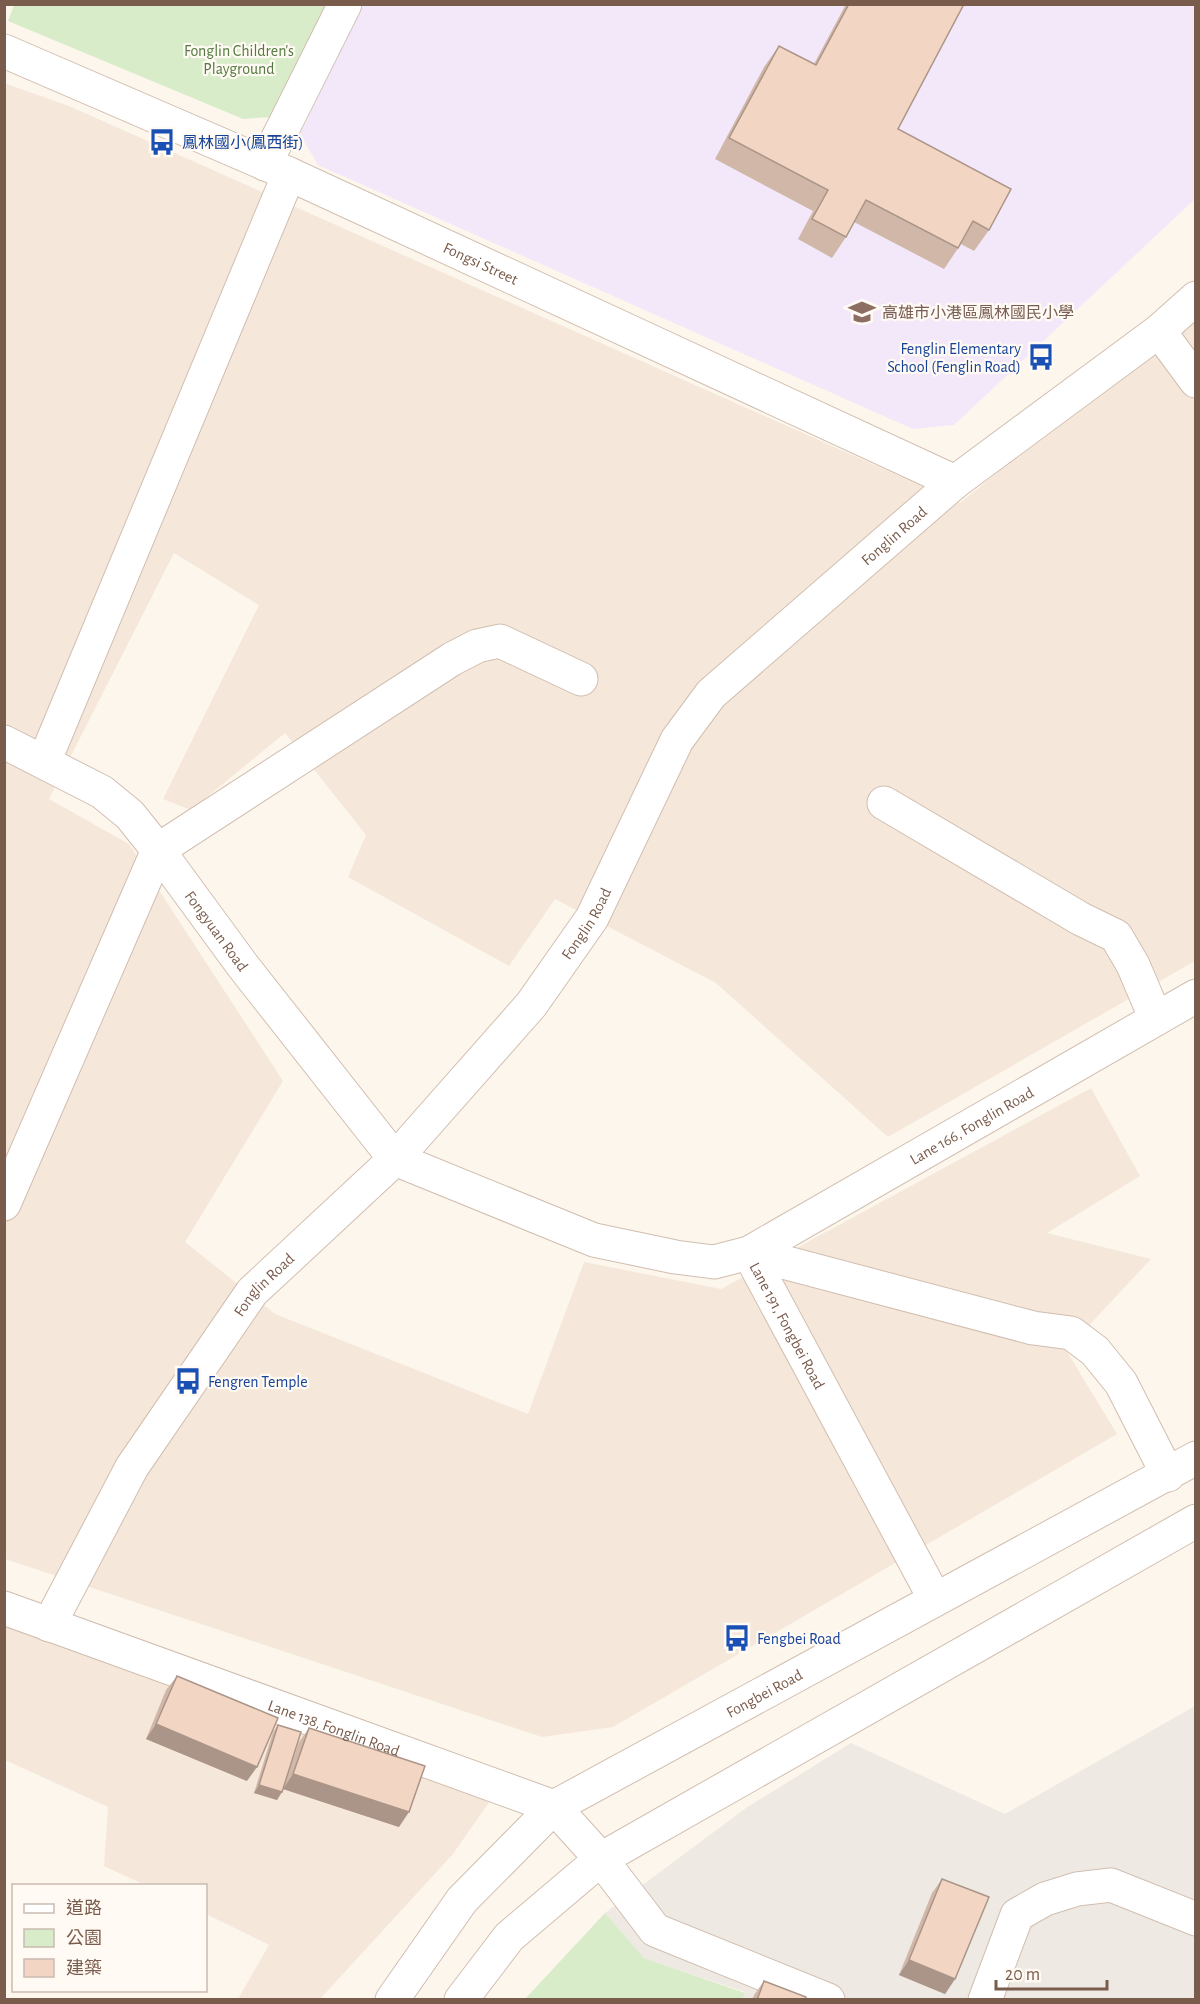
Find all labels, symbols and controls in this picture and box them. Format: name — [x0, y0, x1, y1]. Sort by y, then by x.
park label: Fonglin Children's Playground — [184, 43, 294, 78]
bus stop icon: 鳳林國小(鳳西街) — [147, 127, 177, 157]
place label: 鳳林國小(鳳西街) — [182, 134, 304, 151]
street label: Fongsi Street — [441, 240, 520, 288]
school or university icon: 高雄市小港區鳳林國民小學 — [847, 297, 877, 327]
place label: 高雄市小港區鳳林國民小學 — [882, 304, 1074, 321]
place label: Fenglin Elementary School (Fenglin Road) — [887, 341, 1021, 375]
bus stop icon: Fenglin Elementary School (Fenglin Road) — [1026, 342, 1056, 372]
street label: Fonglin Road — [859, 504, 930, 569]
street label: Fonglin Road — [559, 885, 614, 962]
street label: Fongyuan Road — [182, 888, 251, 974]
street label: Lane 166, Fonglin Road — [907, 1084, 1036, 1168]
street label: Fonglin Road — [231, 1250, 297, 1319]
street label: Lane 191, Fongbei Road — [746, 1260, 827, 1392]
bus stop icon: Fengren Temple — [173, 1366, 203, 1396]
place label: Fengren Temple — [208, 1374, 308, 1390]
bus stop icon: Fengbei Road — [722, 1623, 752, 1653]
place label: Fengbei Road — [757, 1631, 841, 1647]
street label: Fongbei Road — [724, 1667, 805, 1721]
street label: Lane 138, Fonglin Road — [266, 1697, 402, 1760]
legend — [12, 1884, 207, 1992]
text: 道路 — [66, 1898, 102, 1918]
text: 公園 — [66, 1929, 102, 1948]
scale bar — [996, 1953, 1107, 1991]
text: 建築 — [66, 1958, 102, 1978]
text: 20 m — [1005, 1966, 1040, 1984]

